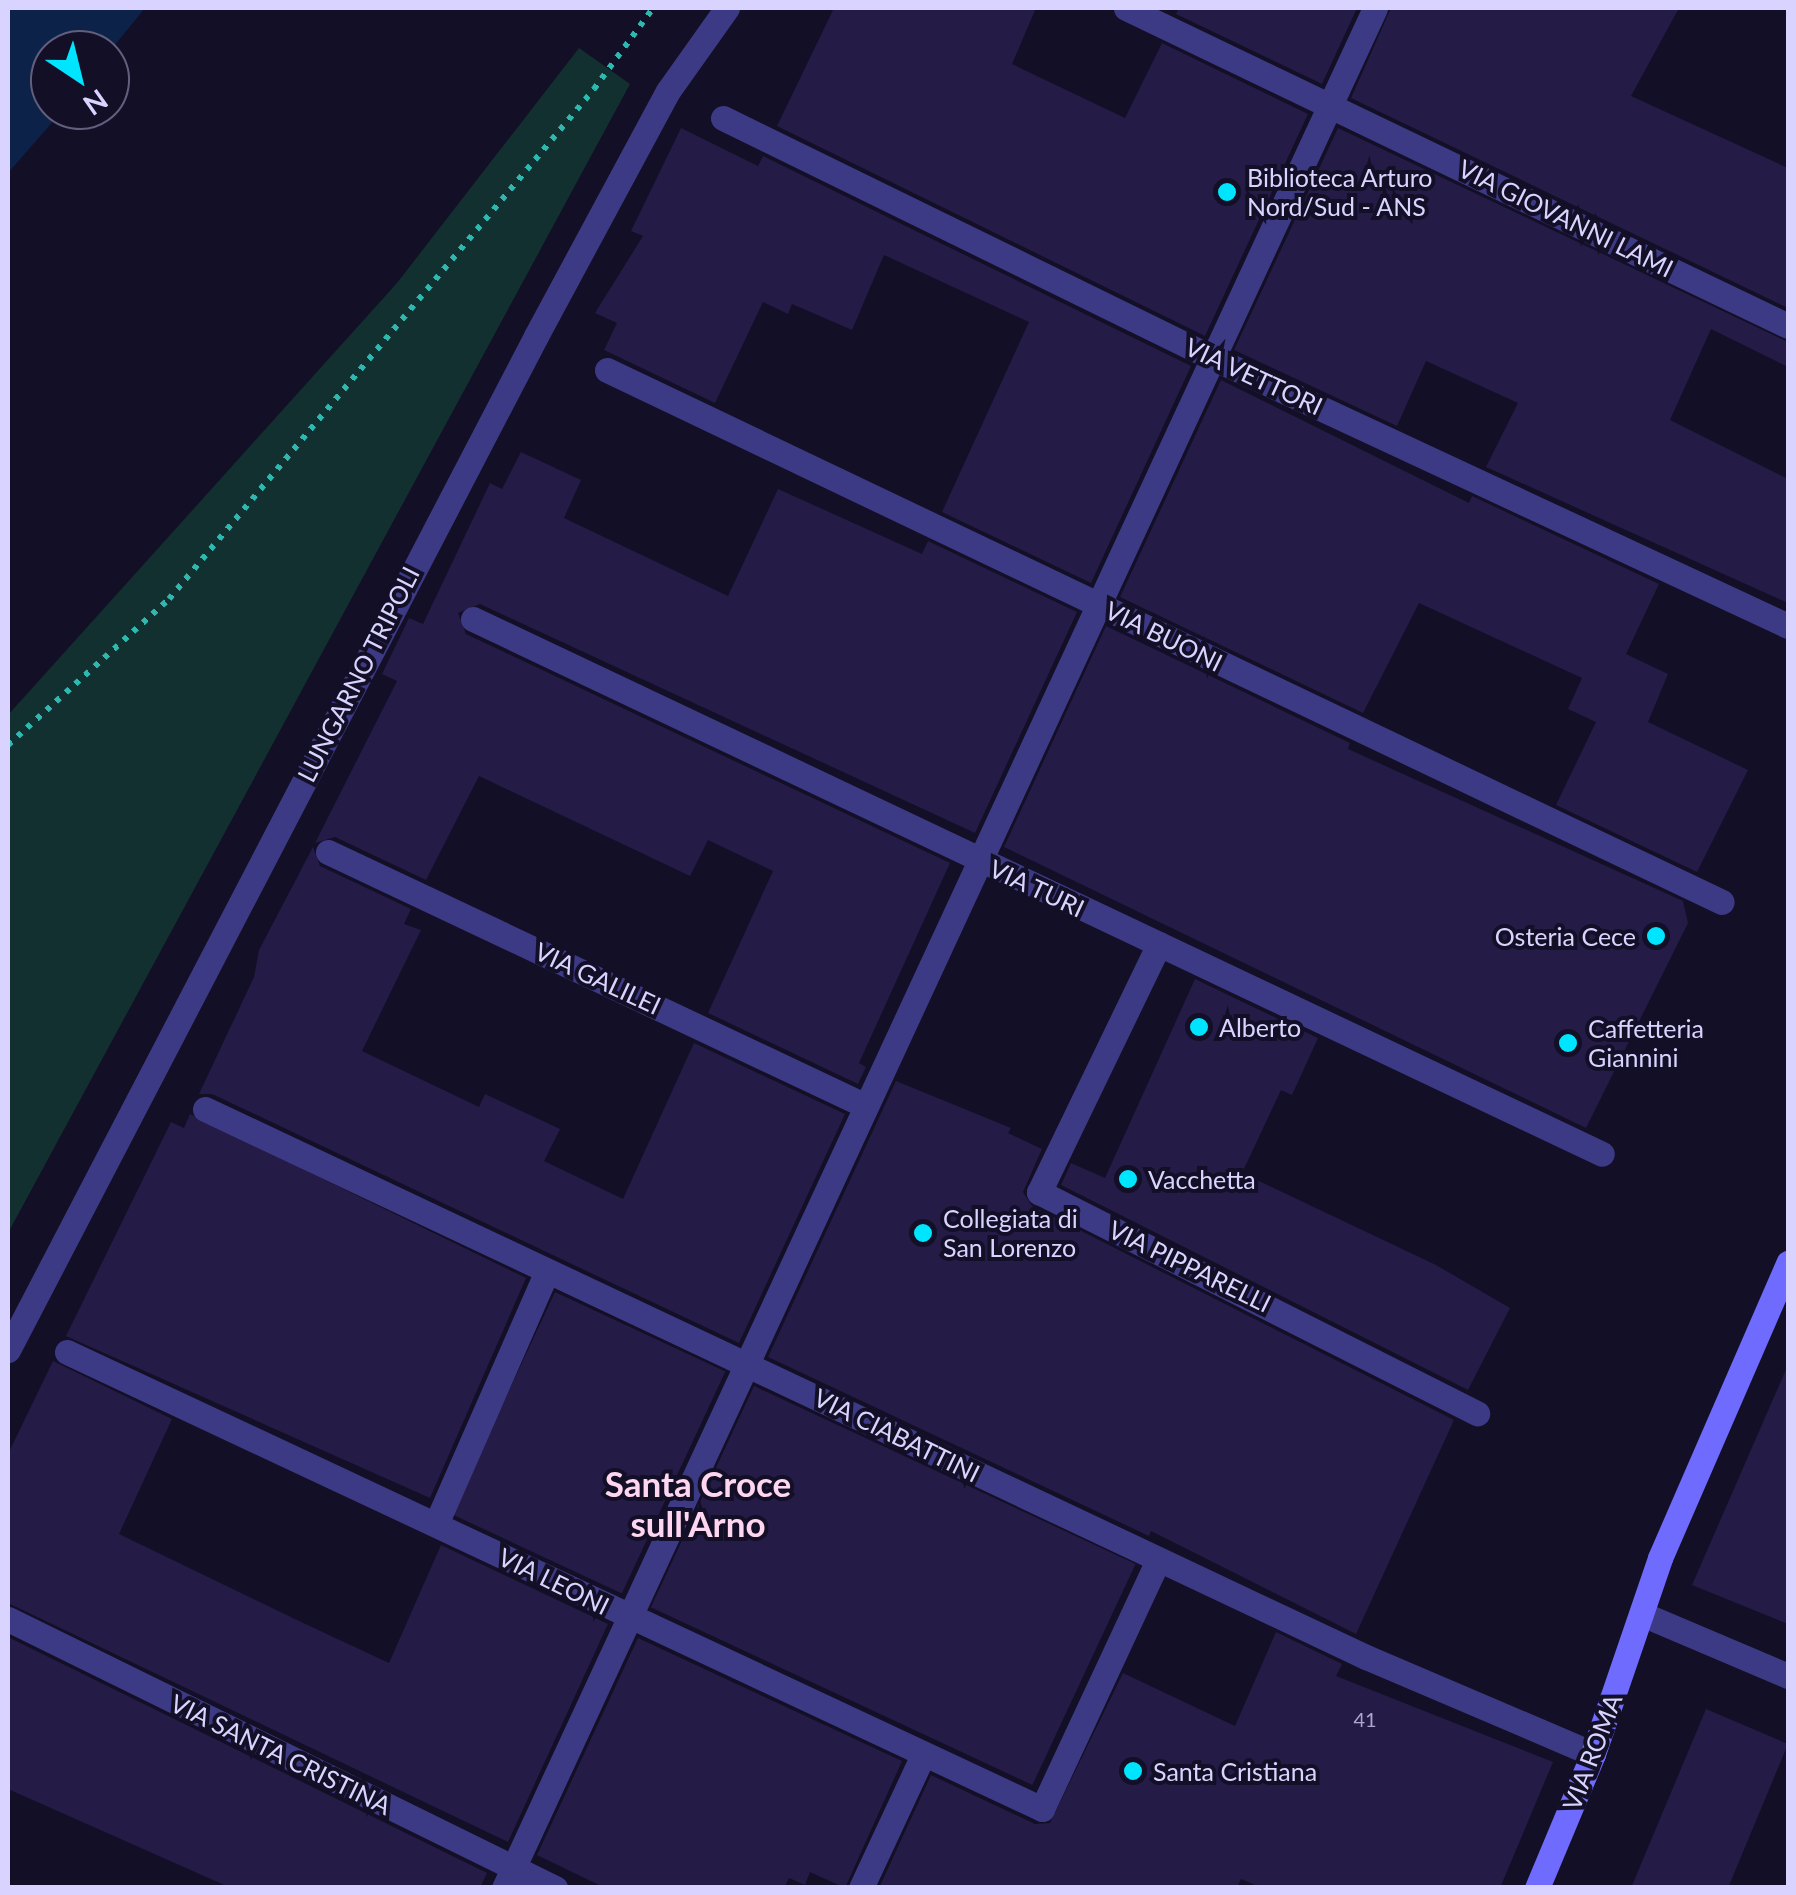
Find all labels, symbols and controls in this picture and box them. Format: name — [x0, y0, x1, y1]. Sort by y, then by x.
north arrow — [30, 30, 130, 130]
text: N — [77, 83, 115, 123]
street label: VIA GIOVANNI LAMI — [1453, 153, 1679, 283]
place label: Biblioteca Arturo Nord/Sud - ANS — [1247, 163, 1433, 222]
marker: Biblioteca Arturo Nord/Sud - ANS — [1216, 181, 1238, 203]
street label: VIA VETTORI — [1180, 331, 1328, 421]
street label: LUNGARNO TRIPOLI — [291, 561, 425, 787]
street label: VIA BUONI — [1100, 594, 1228, 678]
street label: VIA TURI — [984, 853, 1090, 923]
place label: Osteria Cece — [1495, 921, 1636, 951]
marker: Osteria Cece — [1645, 925, 1667, 947]
street label: VIA GALILEI — [530, 936, 666, 1020]
place label: Alberto — [1219, 1012, 1301, 1042]
place label: Caffetteria Giannini — [1588, 1014, 1704, 1073]
marker: Alberto — [1188, 1016, 1210, 1038]
marker: Caffetteria Giannini — [1557, 1032, 1579, 1054]
place label: Vacchetta — [1148, 1164, 1256, 1194]
marker: Vacchetta — [1117, 1168, 1139, 1190]
place label: Collegiata di San Lorenzo — [943, 1204, 1078, 1263]
street label: VIA PIPPARELLI — [1104, 1214, 1276, 1318]
marker: Collegiata di San Lorenzo — [912, 1222, 934, 1244]
street label: VIA CIABATTINI — [809, 1382, 985, 1488]
district label: Santa Croce sull'Arno — [605, 1462, 791, 1544]
street label: VIA LEONI — [493, 1541, 615, 1621]
street label: VIA SANTA CRISTINA — [165, 1687, 397, 1821]
street label: VIA ROMA — [1556, 1689, 1628, 1815]
house number: 41 — [1353, 1707, 1377, 1731]
place label: Santa Cristiana — [1153, 1756, 1317, 1786]
marker: Santa Cristiana — [1122, 1760, 1144, 1782]

